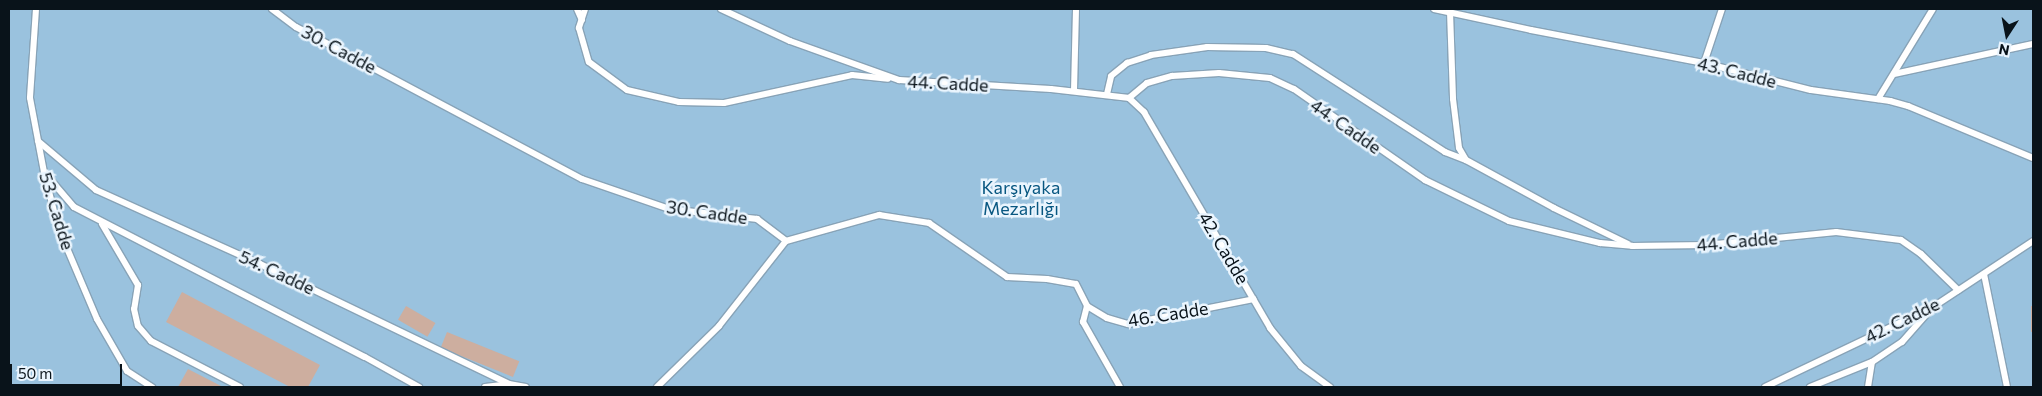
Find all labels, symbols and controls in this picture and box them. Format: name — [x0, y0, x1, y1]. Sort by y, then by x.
north arrow — [1982, 10, 2032, 60]
street label: 30. Cadde — [298, 20, 380, 78]
text: N — [1997, 41, 2011, 60]
street label: 43. Cadde — [1695, 52, 1779, 92]
street label: 44. Cadde — [907, 70, 989, 96]
street label: 44. Cadde — [1307, 94, 1385, 158]
street label: 53. Cadde — [35, 170, 79, 252]
park label: Karşıyaka Mezarlığı — [982, 177, 1060, 220]
street label: 30. Cadde — [665, 196, 749, 228]
street label: 42. Cadde — [1194, 208, 1254, 288]
street label: 44. Cadde — [1696, 227, 1778, 255]
street label: 54. Cadde — [236, 245, 318, 299]
street label: 42. Cadde — [1861, 293, 1943, 347]
street label: 46. Cadde — [1126, 297, 1210, 331]
scale bar — [12, 354, 125, 386]
text: 50 m — [18, 364, 52, 382]

